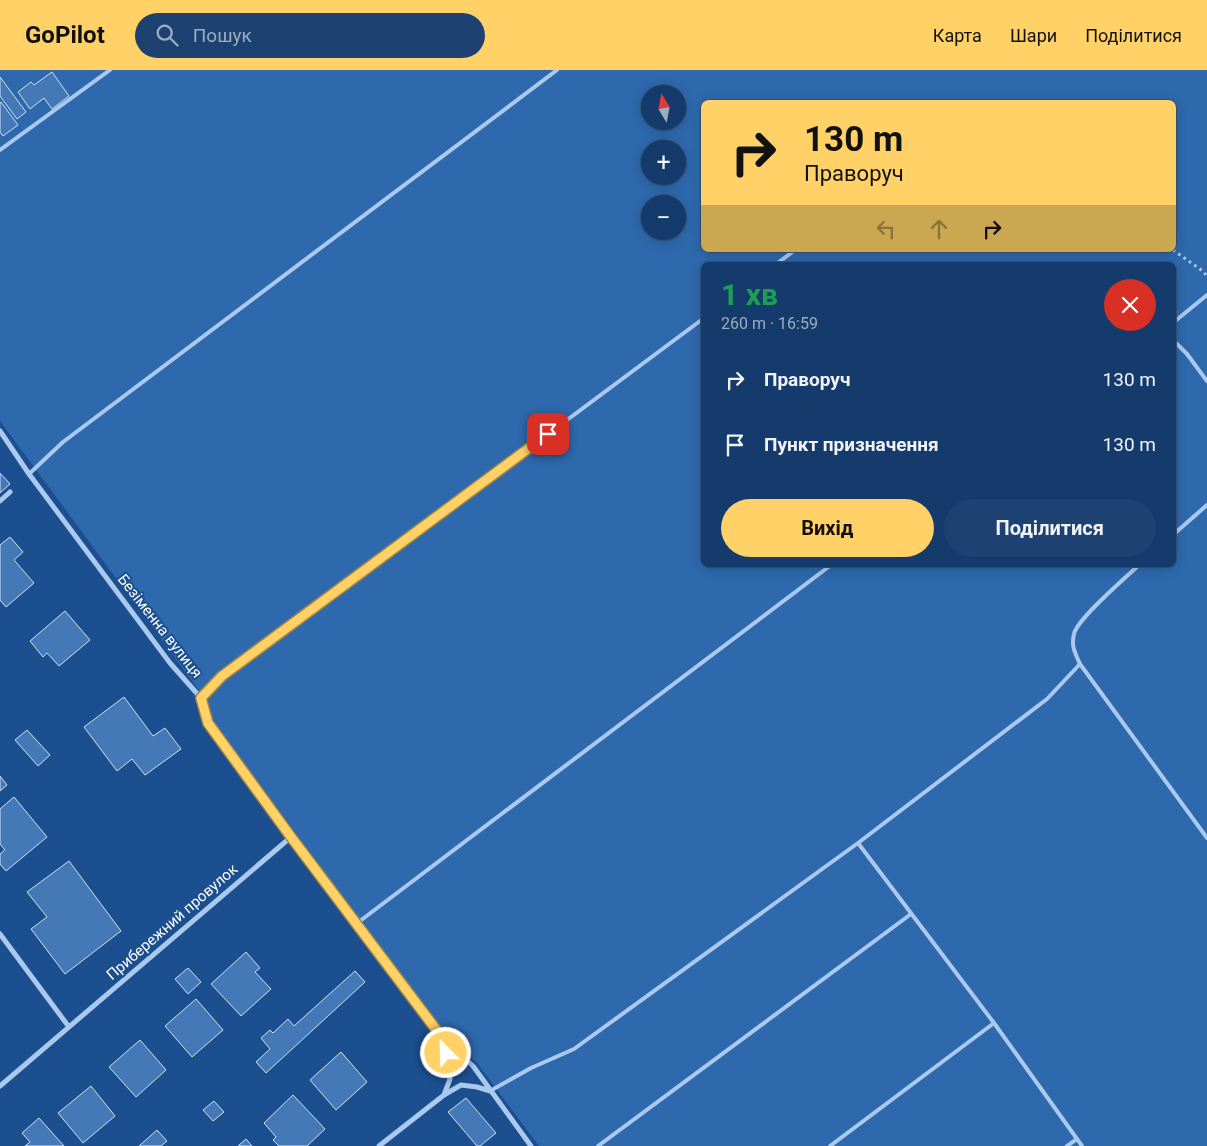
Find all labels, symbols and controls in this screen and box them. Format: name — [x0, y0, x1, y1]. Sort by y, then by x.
search box — [135, 13, 485, 58]
text: GoPilot — [25, 21, 105, 49]
icon: search — [153, 21, 181, 49]
text: Пошук — [193, 24, 252, 47]
text: Карта — [933, 25, 982, 46]
text: Шари — [1010, 25, 1057, 46]
text: Поділитися — [1085, 25, 1182, 46]
north arrow — [641, 85, 686, 130]
map controls — [641, 85, 686, 240]
text: 130 m — [804, 119, 903, 160]
icon: right — [721, 120, 786, 185]
button: + — [641, 140, 686, 185]
text: Праворуч — [804, 161, 904, 186]
button: − — [641, 195, 686, 240]
icon: left — [872, 215, 900, 243]
icon: ahead — [925, 215, 953, 243]
icon: right — [978, 215, 1006, 243]
text: 1 хв — [721, 277, 778, 312]
button: close — [1104, 279, 1156, 331]
text: 260 m · 16:59 — [721, 314, 818, 333]
icon: right — [721, 366, 749, 394]
text: Праворуч — [764, 368, 850, 391]
text: 130 m — [1103, 368, 1156, 391]
pin — [527, 413, 569, 455]
icon: arrive — [534, 420, 562, 448]
icon: arrive — [721, 431, 749, 459]
text: Пункт призначення — [764, 433, 939, 456]
text: 130 m — [1103, 433, 1156, 456]
button: Вихід — [721, 499, 934, 557]
button: Поділитися — [944, 499, 1156, 557]
street label: Безіменна вулиця — [114, 571, 206, 681]
street label: Прибережний провулок — [103, 860, 241, 984]
position arrow — [419, 1026, 471, 1078]

